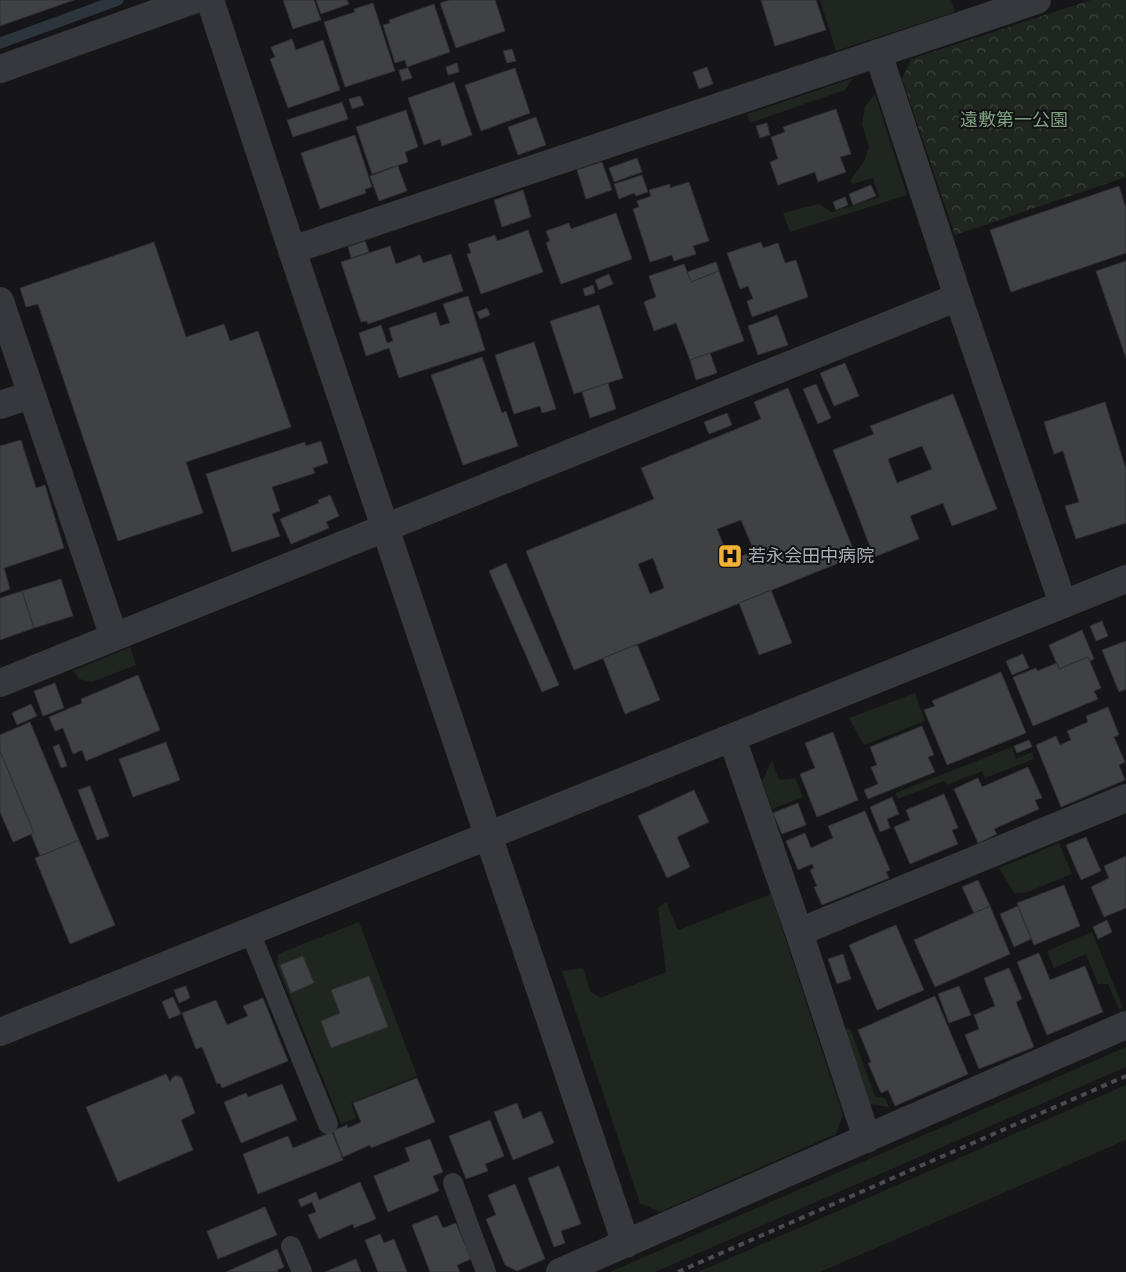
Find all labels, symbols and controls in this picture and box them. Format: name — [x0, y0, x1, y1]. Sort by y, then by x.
park label: 遠敷第一公園 — [960, 109, 1068, 131]
hospital icon: 若永会田中病院 — [717, 543, 743, 569]
place label: 若永会田中病院 — [748, 545, 874, 567]

